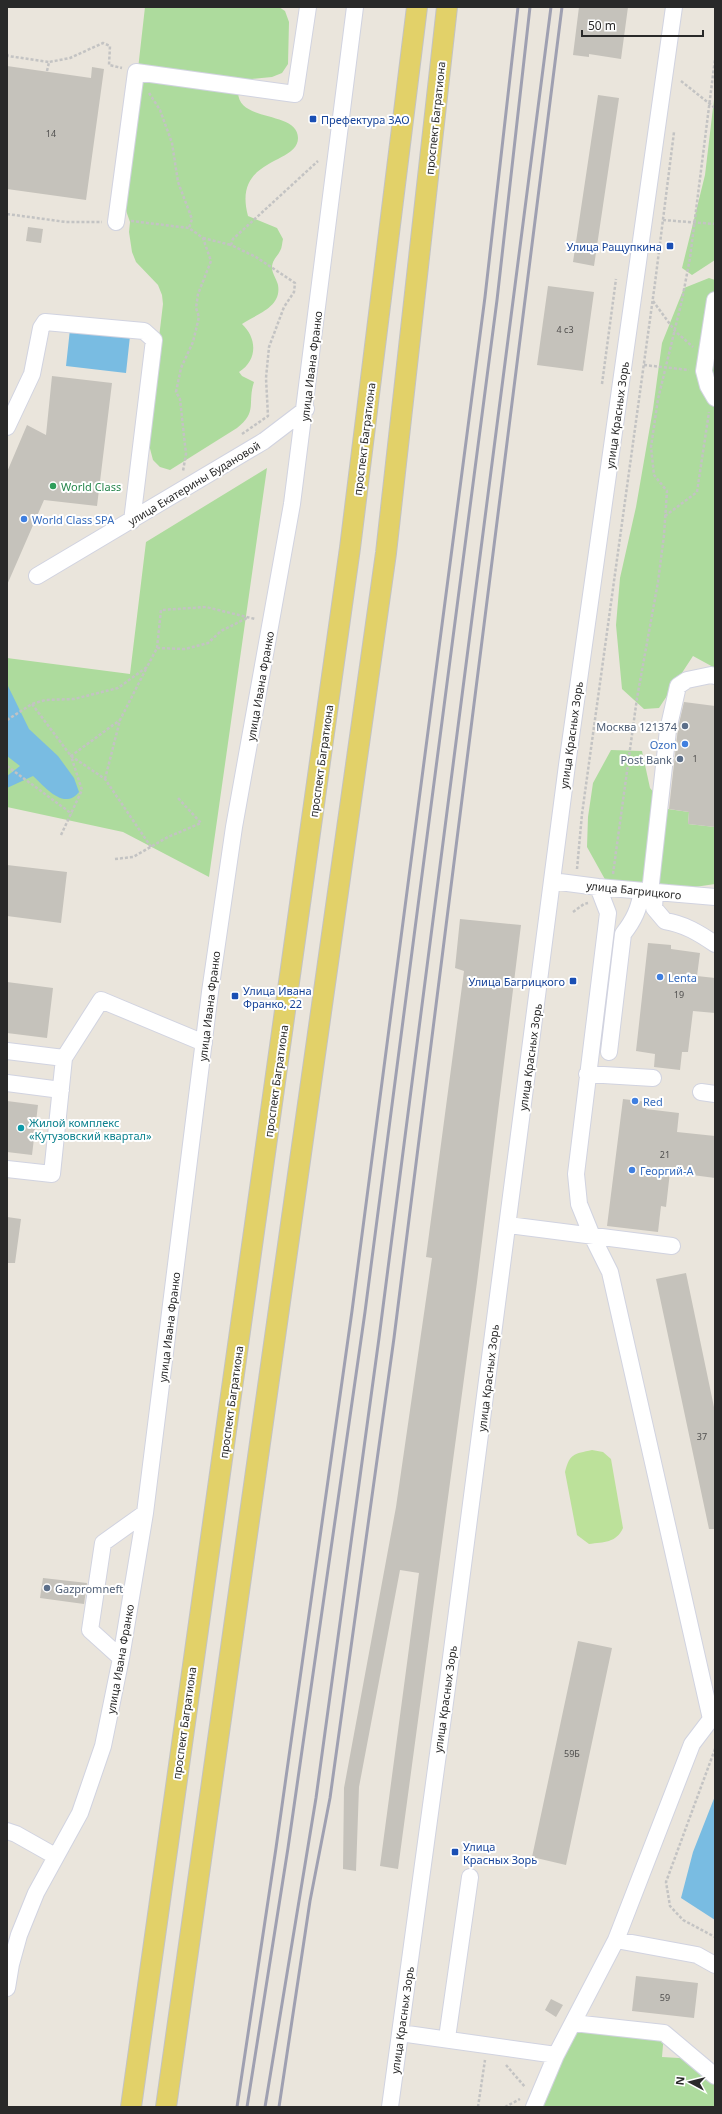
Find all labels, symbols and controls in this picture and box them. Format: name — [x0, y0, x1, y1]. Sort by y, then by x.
scale bar — [582, 12, 703, 38]
text: 50 m — [588, 17, 616, 34]
street label: проспект Багратиона — [422, 61, 448, 175]
place label: Префектура ЗАО — [321, 112, 410, 127]
marker: Префектура ЗАО — [308, 114, 318, 124]
house number: 14 — [46, 127, 56, 140]
place label: Улица Ращупкина — [567, 239, 662, 254]
marker: Улица Ращупкина — [665, 241, 675, 251]
street label: улица Ивана Франко — [297, 310, 325, 422]
house number: 4 с3 — [556, 323, 574, 336]
street label: улица Красных Зорь — [602, 360, 632, 470]
street label: проспект Багратиона — [350, 382, 378, 496]
street label: улица Екатерины Будановой — [125, 438, 263, 528]
place label: World Class — [61, 479, 121, 494]
marker: World Class — [48, 481, 58, 491]
place label: World Class SPA — [32, 512, 115, 527]
marker: World Class SPA — [19, 514, 29, 524]
street label: улица Ивана Франко — [243, 630, 277, 742]
street label: улица Красных Зорь — [556, 680, 586, 790]
street label: проспект Багратиона — [306, 704, 336, 818]
place label: Москва 121374 — [596, 719, 678, 734]
marker: Москва 121374 — [680, 721, 690, 731]
place label: Ozon — [650, 737, 677, 752]
marker: Ozon — [680, 739, 690, 749]
place label: Post Bank — [621, 752, 672, 767]
house number: 1 — [692, 752, 698, 765]
marker: Post Bank — [675, 754, 685, 764]
street label: улица Багрицкого — [586, 878, 682, 902]
street label: улица Ивана Франко — [195, 950, 223, 1062]
place label: Lenta — [668, 970, 697, 985]
marker: Lenta — [655, 972, 665, 982]
place label: Улица Багрицкого — [468, 974, 565, 989]
marker: Улица Багрицкого — [568, 976, 578, 986]
place label: Улица Ивана Франко, 22 — [243, 983, 312, 1011]
house number: 19 — [674, 988, 684, 1001]
marker: Улица Ивана Франко, 22 — [230, 991, 240, 1001]
street label: улица Красных Зорь — [515, 1002, 545, 1112]
street label: проспект Багратиона — [261, 1024, 291, 1138]
place label: Red — [643, 1094, 663, 1109]
marker: Red — [630, 1096, 640, 1106]
place label: Жилой комплекс «Кутузовский квартал» — [29, 1115, 152, 1143]
marker: Жилой комплекс «Кутузовский квартал» — [16, 1123, 26, 1133]
house number: 21 — [660, 1148, 670, 1161]
place label: Георгий-А — [640, 1163, 694, 1178]
marker: Георгий-А — [627, 1165, 637, 1175]
street label: улица Ивана Франко — [155, 1271, 183, 1383]
street label: улица Красных Зорь — [474, 1323, 502, 1433]
street label: проспект Багратиона — [216, 1345, 246, 1459]
house number: 37 — [697, 1430, 707, 1443]
place label: Gazpromneft — [55, 1581, 123, 1596]
marker: Gazpromneft — [42, 1583, 52, 1593]
street label: улица Ивана Франко — [103, 1603, 137, 1715]
street label: улица Красных Зорь — [430, 1644, 460, 1754]
street label: проспект Багратиона — [169, 1666, 199, 1780]
house number: 59Б — [564, 1747, 580, 1760]
place label: Улица Красных Зорь — [463, 1839, 537, 1867]
marker: Улица Красных Зорь — [450, 1847, 460, 1857]
street label: улица Красных Зорь — [387, 1965, 417, 2075]
house number: 59 — [660, 1991, 670, 2004]
north arrow — [670, 2062, 710, 2102]
text: N — [672, 2075, 688, 2086]

